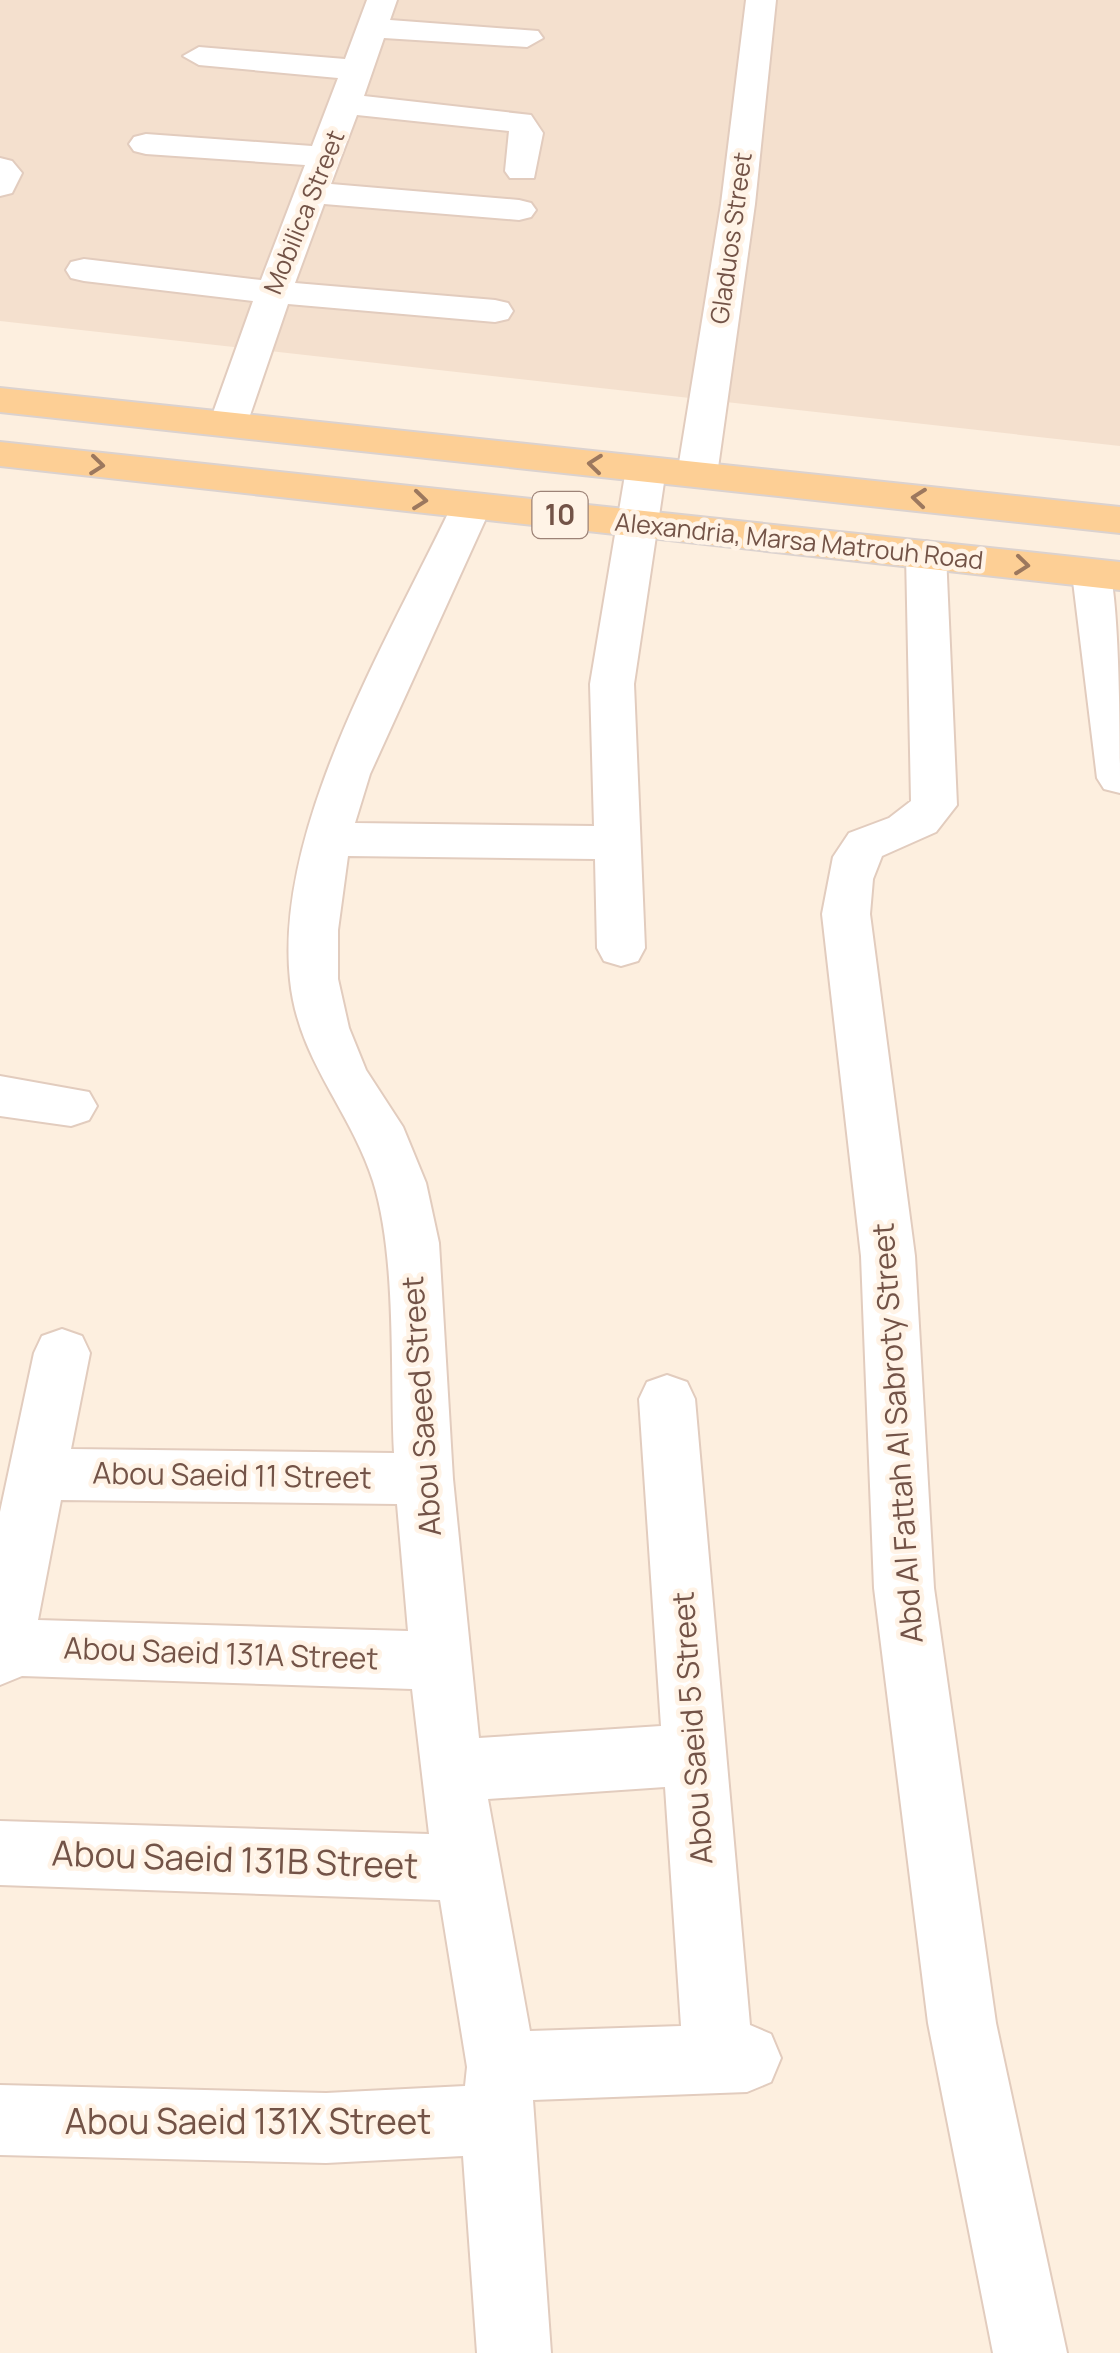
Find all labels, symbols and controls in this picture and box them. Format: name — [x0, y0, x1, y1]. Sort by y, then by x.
street label: Mobilica Street — [255, 125, 352, 299]
street label: Gladuos Street — [701, 150, 760, 326]
one-way arrow — [89, 454, 105, 475]
one-way arrow — [587, 454, 603, 475]
one-way arrow — [910, 488, 926, 510]
one-way arrow — [412, 489, 428, 510]
road number: 10 — [532, 492, 588, 538]
street label: Alexandria, Marsa Matrouh Road — [613, 504, 985, 577]
one-way arrow — [1014, 554, 1030, 575]
street label: Abd Al Fattah Al Sabroty Street — [861, 1222, 932, 1645]
street label: Abou Saeed Street — [391, 1275, 450, 1537]
street label: Abou Saeid 11 Street — [92, 1452, 372, 1497]
street label: Abou Saeid 5 Street — [662, 1590, 721, 1866]
street label: Abou Saeid 131A Street — [63, 1627, 379, 1678]
street label: Abou Saeid 131B Street — [51, 1829, 419, 1889]
street label: Abou Saeid 131X Street — [65, 2097, 431, 2145]

